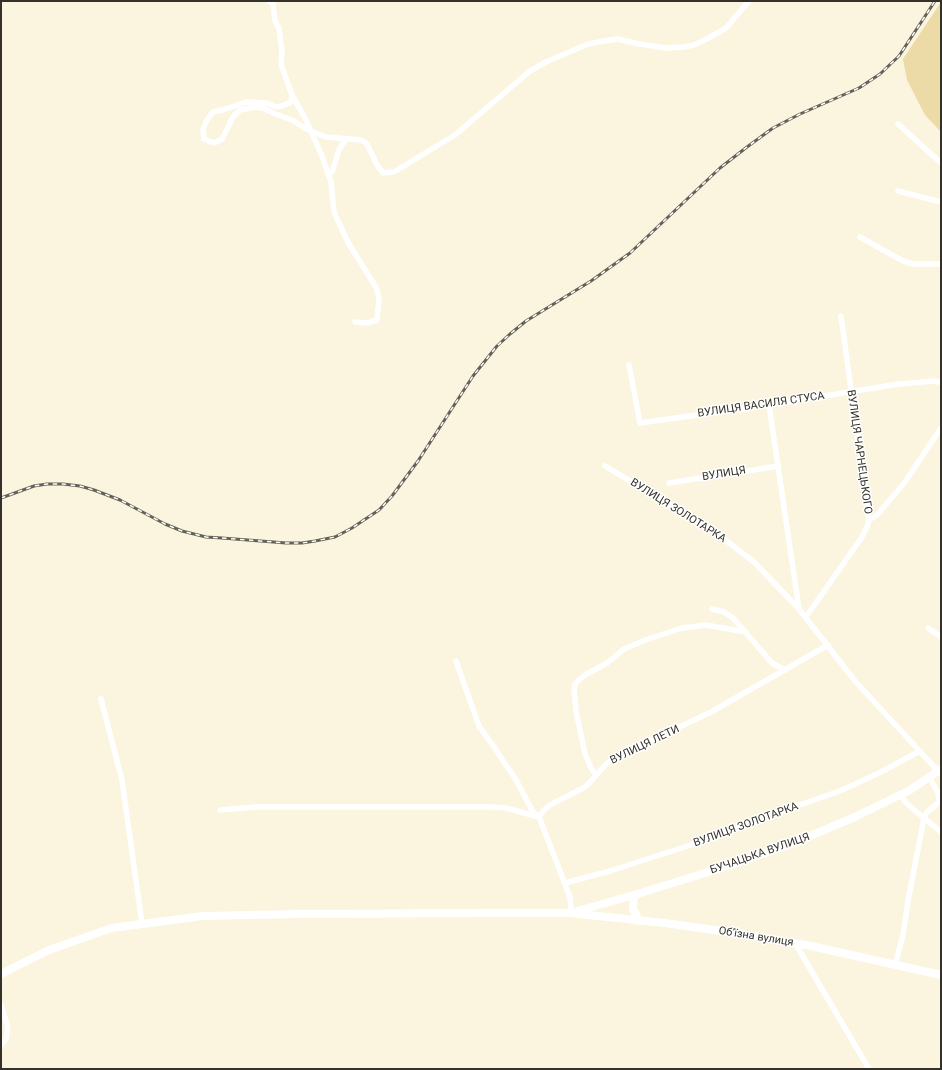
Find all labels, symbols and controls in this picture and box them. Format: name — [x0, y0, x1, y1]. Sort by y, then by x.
street label: ВУЛИЦЯ ЧАРНЕЦЬКОГО — [844, 389, 874, 515]
street label: ВУЛИЦЯ ВАСИЛЯ СТУСА — [697, 390, 825, 420]
street label: ВУЛИЦЯ — [701, 464, 747, 484]
street label: ВУЛИЦЯ ЗОЛОТАРКА — [628, 476, 728, 546]
street label: ВУЛИЦЯ ЛЕТИ — [608, 723, 682, 767]
street label: ВУЛИЦЯ ЗОЛОТАРКА — [692, 800, 800, 850]
street label: БУЧАЦЬКА ВУЛИЦЯ — [708, 831, 812, 877]
street label: Обʼїзна вулиця — [718, 925, 794, 949]

